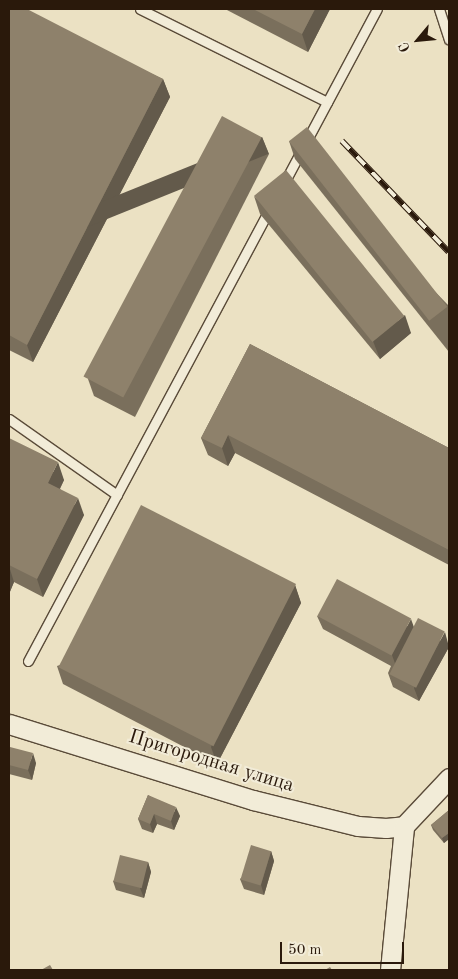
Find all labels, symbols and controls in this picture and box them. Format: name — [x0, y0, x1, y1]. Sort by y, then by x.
north arrow — [393, 15, 443, 65]
text: С — [396, 40, 413, 54]
street label: Пригородная улица — [125, 725, 297, 799]
scale bar — [283, 932, 407, 964]
text: 50 m — [288, 943, 322, 958]

